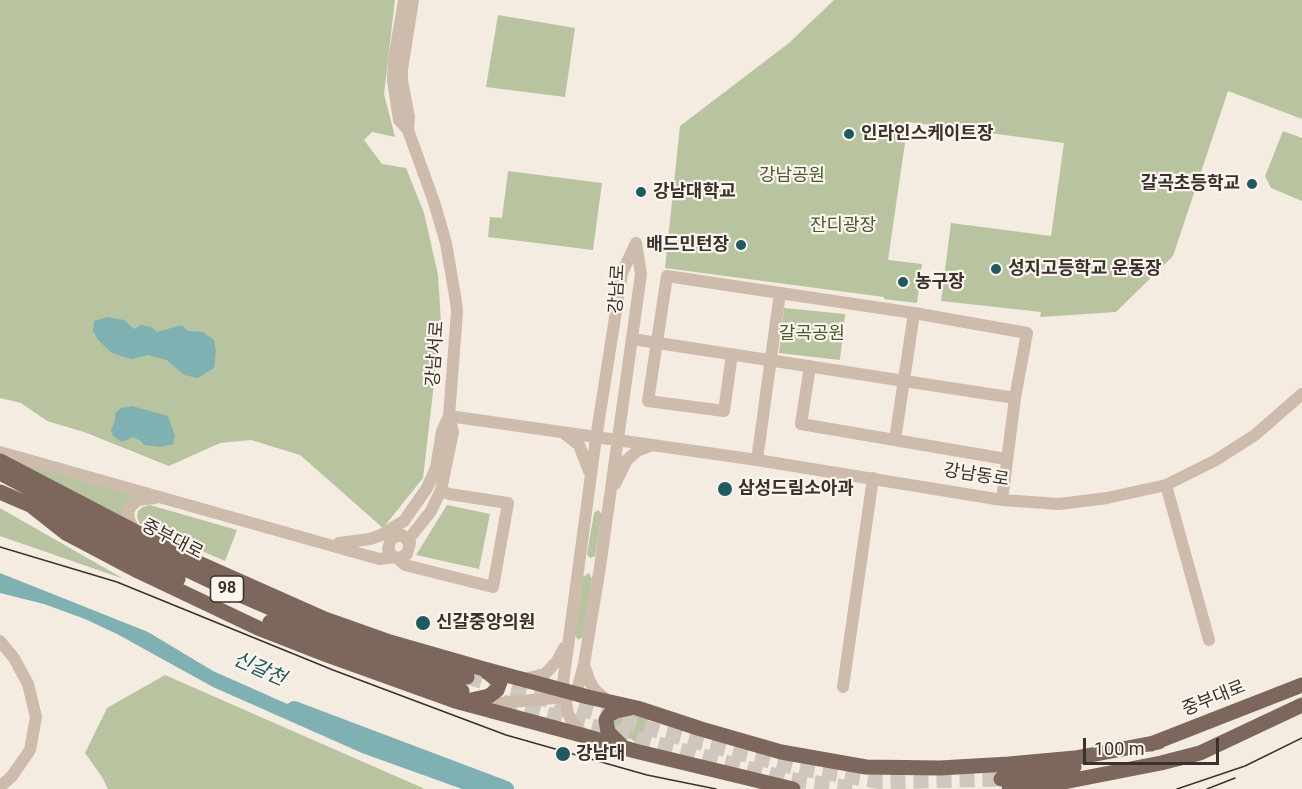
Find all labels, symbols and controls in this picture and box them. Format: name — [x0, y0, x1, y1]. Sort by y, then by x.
place label: 인라인스케이트장 — [861, 123, 993, 145]
marker: 인라인스케이트장 — [842, 127, 856, 141]
park label: 강남공원 — [759, 165, 825, 187]
place label: 갈곡초등학교 — [1141, 173, 1240, 195]
marker: 갈곡초등학교 — [1245, 177, 1259, 191]
place label: 강남대학교 — [653, 181, 736, 203]
marker: 강남대학교 — [634, 185, 648, 199]
park label: 잔디광장 — [810, 215, 876, 237]
place label: 배드민턴장 — [646, 234, 729, 256]
marker: 배드민턴장 — [734, 238, 748, 252]
place label: 성지고등학교 운동장 — [1008, 258, 1162, 280]
marker: 성지고등학교 운동장 — [989, 262, 1003, 276]
street label: 강남로 — [606, 264, 630, 314]
place label: 농구장 — [915, 271, 965, 293]
marker: 농구장 — [896, 275, 910, 289]
street label: 강남서로 — [423, 320, 449, 388]
park label: 갈곡공원 — [779, 323, 845, 345]
street label: 강남동로 — [942, 460, 1010, 492]
place label: 삼성드림소아과 — [738, 478, 854, 500]
marker: 삼성드림소아과 — [716, 480, 734, 498]
street label: 중부대로 — [138, 515, 206, 565]
road number: 98 — [210, 576, 244, 602]
place label: 신갈중앙의원 — [436, 612, 535, 634]
marker: 신갈중앙의원 — [414, 614, 432, 632]
water label: 신갈천 — [229, 648, 289, 692]
street label: 중부대로 — [1179, 677, 1249, 721]
scale bar — [1086, 726, 1222, 764]
text: 100 m — [1094, 738, 1145, 759]
place label: 강남대 — [576, 743, 626, 765]
marker: 강남대 — [554, 745, 572, 763]

